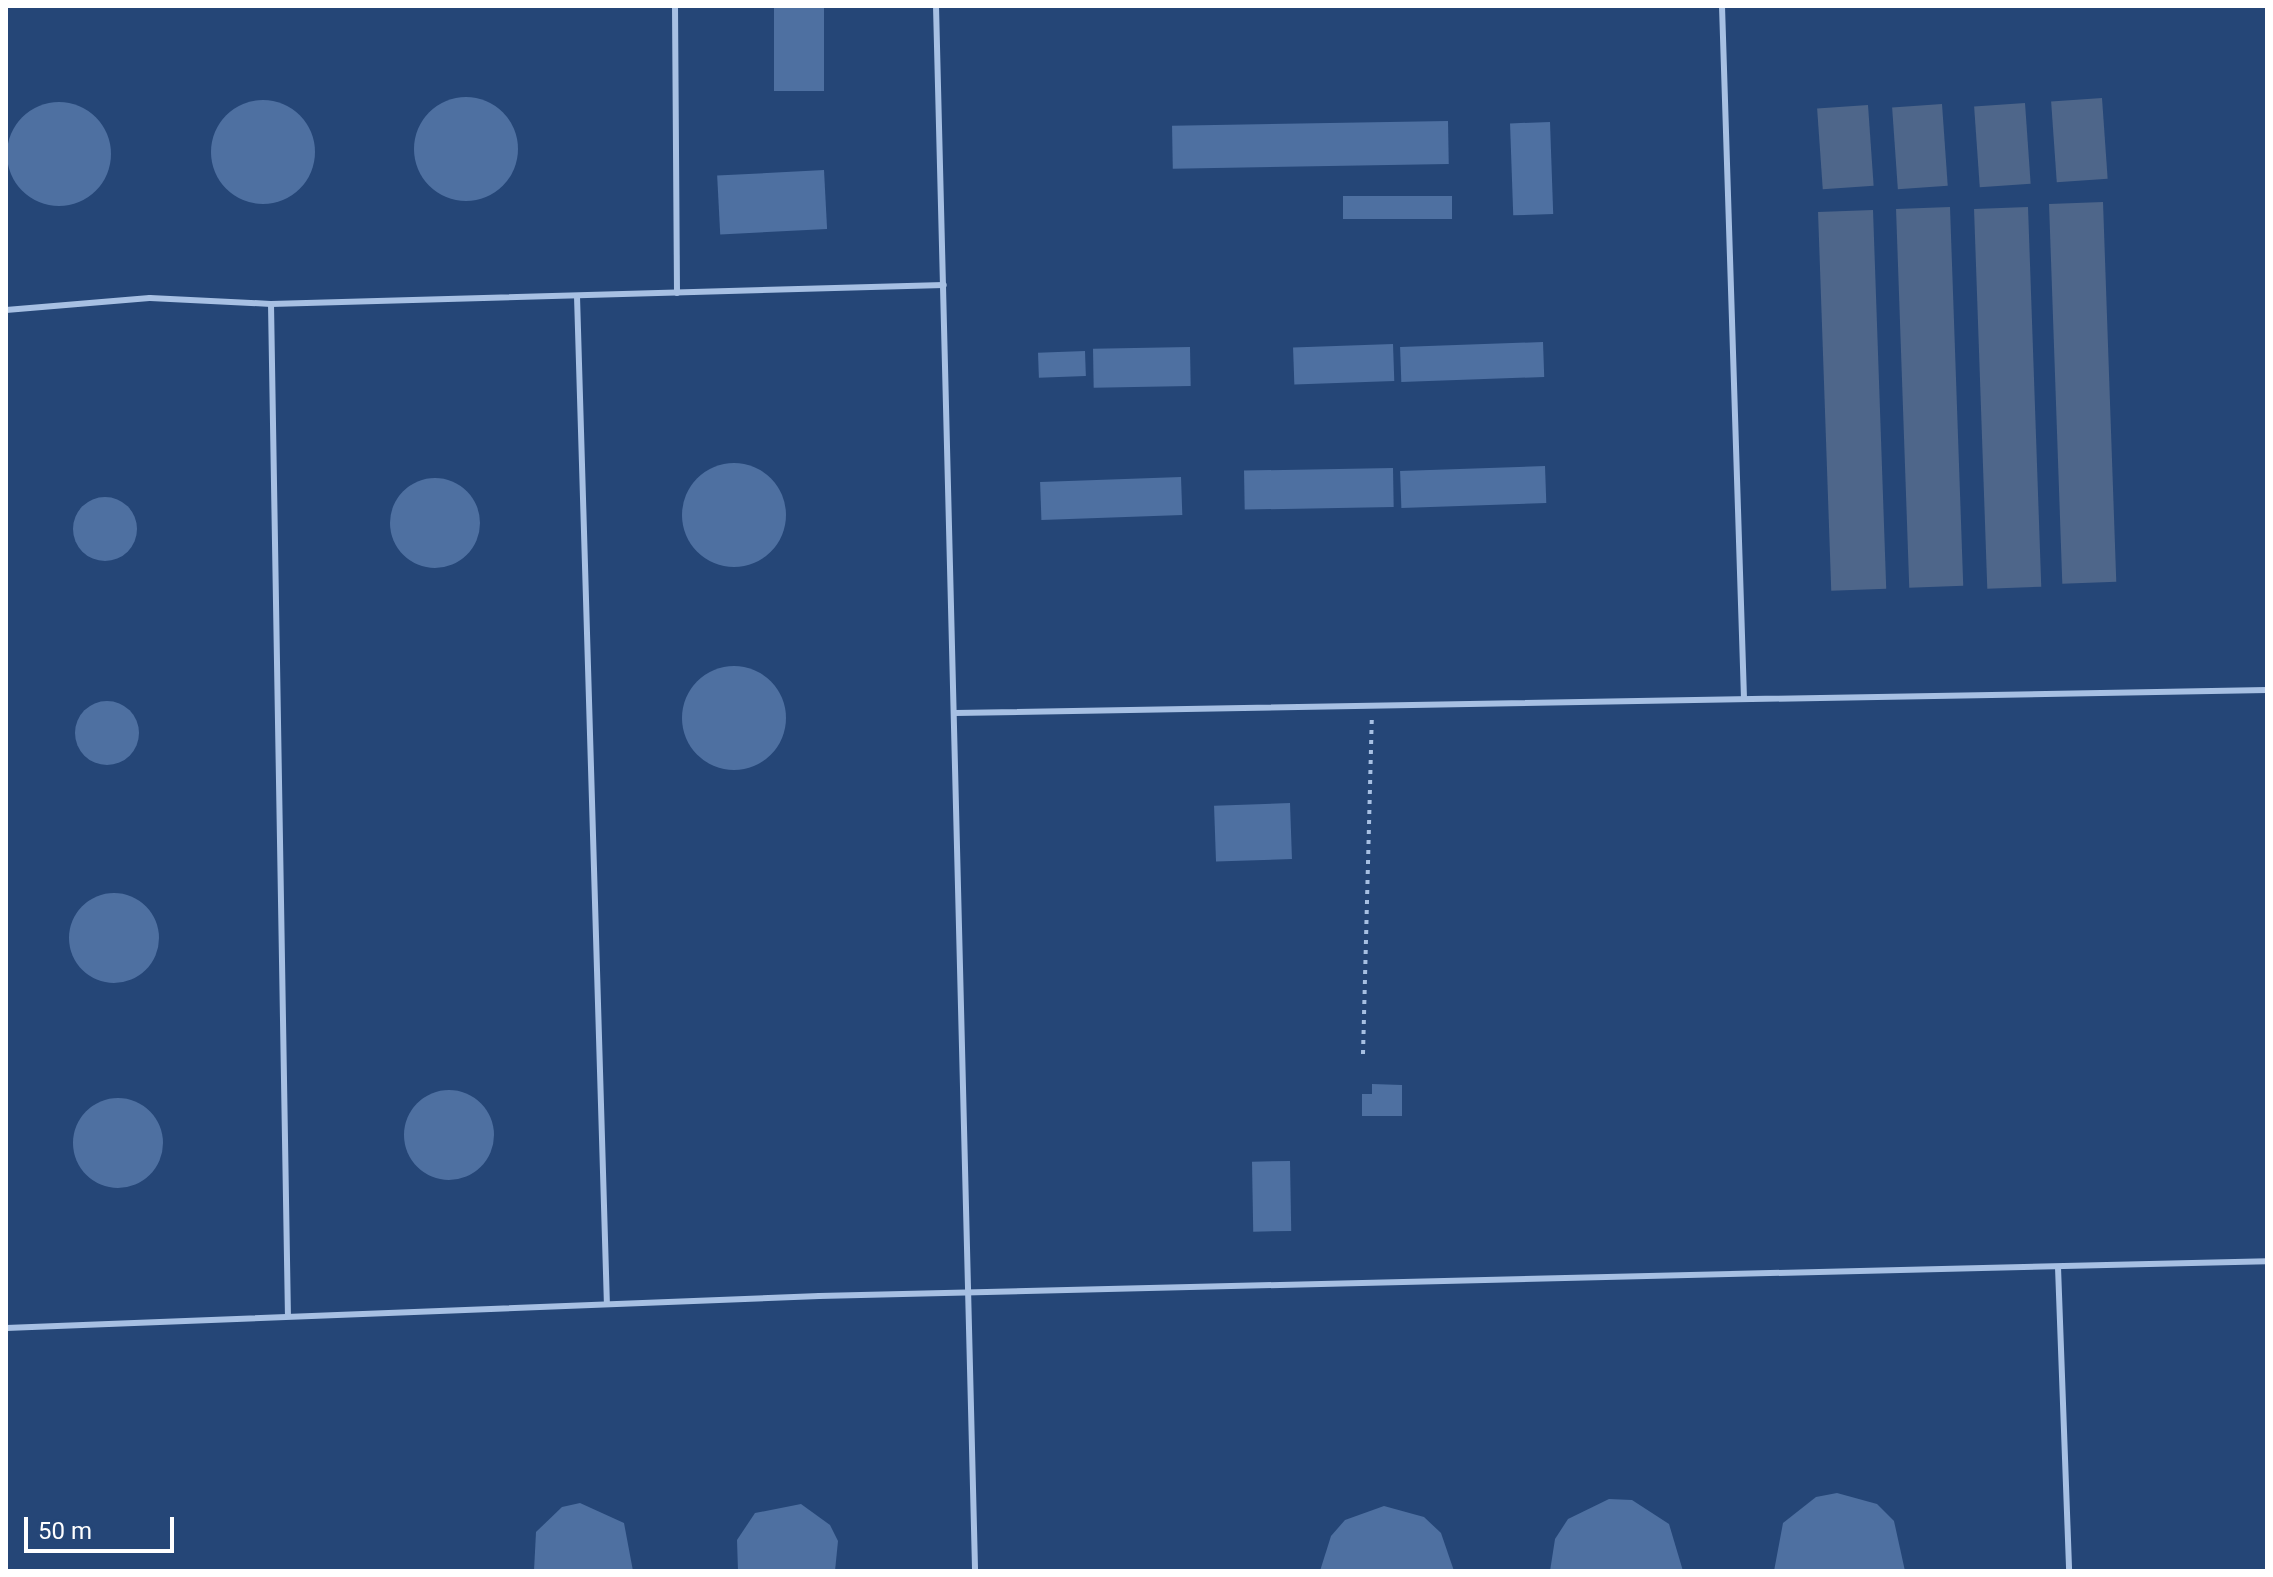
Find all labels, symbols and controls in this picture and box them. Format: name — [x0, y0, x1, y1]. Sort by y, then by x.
scale bar — [28, 1501, 178, 1551]
text: 50 m — [38, 1517, 92, 1545]

